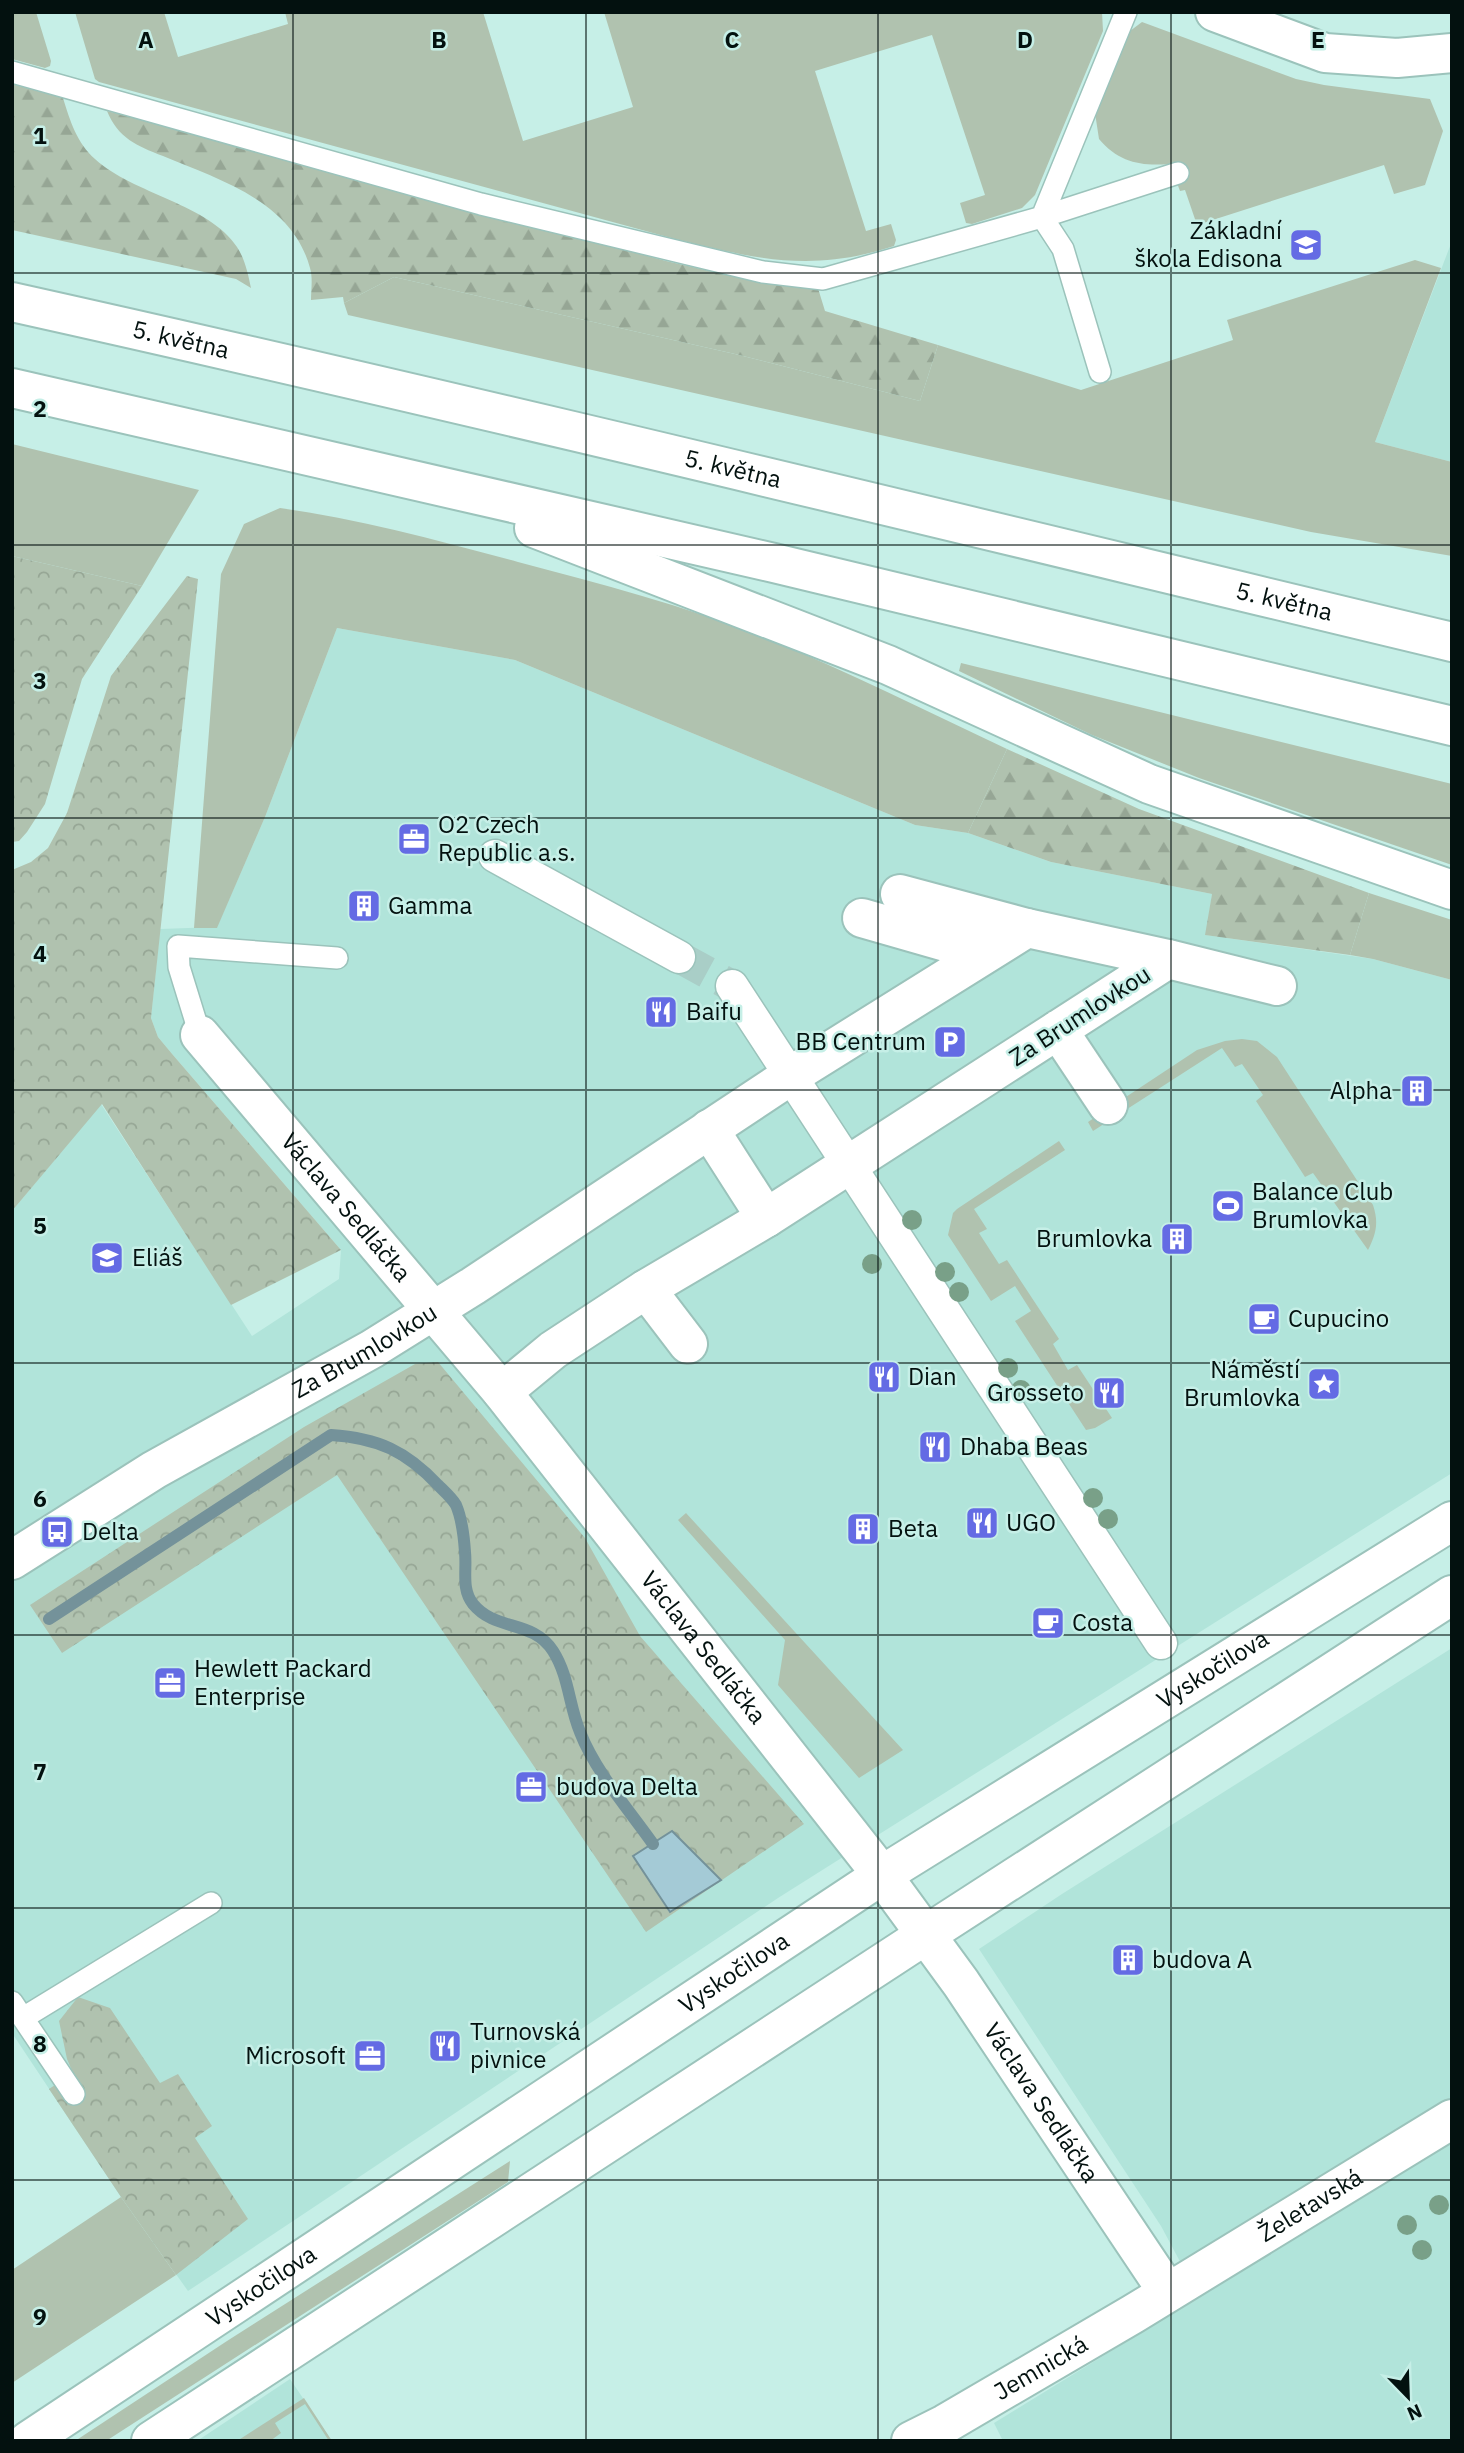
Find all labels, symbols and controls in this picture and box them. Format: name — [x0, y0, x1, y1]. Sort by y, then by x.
text: A — [138, 24, 154, 54]
text: B — [431, 24, 447, 54]
text: C — [725, 24, 740, 54]
text: D — [1017, 24, 1033, 54]
text: E — [1311, 24, 1325, 54]
text: 1 — [33, 120, 47, 150]
place label: Základní škola Edisona — [1134, 214, 1282, 274]
school or university icon: Základní škola Edisona — [1287, 226, 1325, 264]
street label: 5. května — [129, 312, 233, 366]
text: 2 — [33, 393, 47, 423]
street label: 5. května — [681, 441, 785, 495]
street label: 5. května — [1233, 574, 1336, 628]
text: 3 — [33, 665, 47, 695]
place label: O2 Czech Republic a.s. — [438, 808, 576, 868]
office icon: O2 Czech Republic a.s. — [395, 820, 433, 858]
building icon: Gamma — [345, 887, 383, 925]
place label: Gamma — [388, 889, 472, 921]
text: 4 — [33, 938, 47, 968]
street label: Za Brumlovkou — [1003, 958, 1156, 1073]
restaurant icon: Baifu — [642, 993, 680, 1031]
place label: Baifu — [686, 995, 742, 1027]
parking icon: BB Centrum — [931, 1023, 969, 1061]
place label: BB Centrum — [795, 1025, 926, 1057]
building icon: Alpha — [1398, 1072, 1436, 1110]
place label: Alpha — [1330, 1074, 1392, 1106]
street label: Václava Sedláčka — [274, 1126, 419, 1288]
place label: Balance Club Brumlovka — [1252, 1175, 1393, 1235]
sports icon: Balance Club Brumlovka — [1209, 1187, 1247, 1225]
text: 5 — [33, 1210, 47, 1240]
building icon: Brumlovka — [1158, 1220, 1196, 1258]
place label: Brumlovka — [1036, 1222, 1152, 1254]
school or university icon: Eliáš — [88, 1239, 126, 1277]
place label: Eliáš — [132, 1241, 183, 1273]
street label: Za Brumlovkou — [286, 1296, 443, 1405]
cafe icon: Cupucino — [1245, 1300, 1283, 1338]
place label: Cupucino — [1288, 1302, 1389, 1334]
place label: Náměstí Brumlovka — [1184, 1353, 1300, 1413]
restaurant icon: Dian — [865, 1358, 903, 1396]
place label: Dian — [908, 1360, 957, 1392]
place icon: Náměstí Brumlovka — [1305, 1365, 1343, 1403]
restaurant icon: Grosseto — [1090, 1374, 1128, 1412]
place label: Grosseto — [987, 1376, 1084, 1408]
restaurant icon: Dhaba Beas — [916, 1428, 954, 1466]
place label: Dhaba Beas — [960, 1430, 1088, 1462]
text: 6 — [33, 1483, 47, 1513]
restaurant icon: UGO — [963, 1504, 1001, 1542]
place label: UGO — [1006, 1506, 1056, 1538]
building icon: Beta — [844, 1510, 882, 1548]
place label: Beta — [888, 1512, 938, 1544]
bus stop icon: Delta — [38, 1513, 76, 1551]
place label: Delta — [82, 1515, 139, 1547]
street label: Václava Sedláčka — [634, 1564, 774, 1730]
cafe icon: Costa — [1029, 1604, 1067, 1642]
place label: Costa — [1072, 1606, 1133, 1638]
street label: Vyskočilova — [1150, 1622, 1274, 1715]
place label: Hewlett Packard Enterprise — [194, 1652, 372, 1712]
office icon: Hewlett Packard Enterprise — [151, 1664, 189, 1702]
text: 7 — [33, 1756, 47, 1786]
office icon: budova Delta — [512, 1768, 550, 1806]
place label: budova Delta — [556, 1770, 698, 1802]
street label: Vyskočilova — [672, 1924, 795, 2020]
building icon: budova A — [1109, 1941, 1147, 1979]
place label: budova A — [1152, 1943, 1252, 1975]
place label: Turnovská pivnice — [470, 2015, 581, 2075]
street label: Václava Sedláčka — [977, 2016, 1107, 2188]
restaurant icon: Turnovská pivnice — [426, 2027, 464, 2065]
text: 8 — [33, 2028, 47, 2058]
office icon: Microsoft — [351, 2037, 389, 2075]
place label: Microsoft — [245, 2039, 346, 2071]
street label: Želetavská — [1252, 2160, 1368, 2249]
street label: Vyskočilova — [200, 2237, 322, 2334]
text: 9 — [33, 2301, 47, 2331]
street label: Jemnická — [988, 2327, 1093, 2407]
north arrow — [1373, 2362, 1443, 2432]
text: N — [1404, 2399, 1426, 2426]

